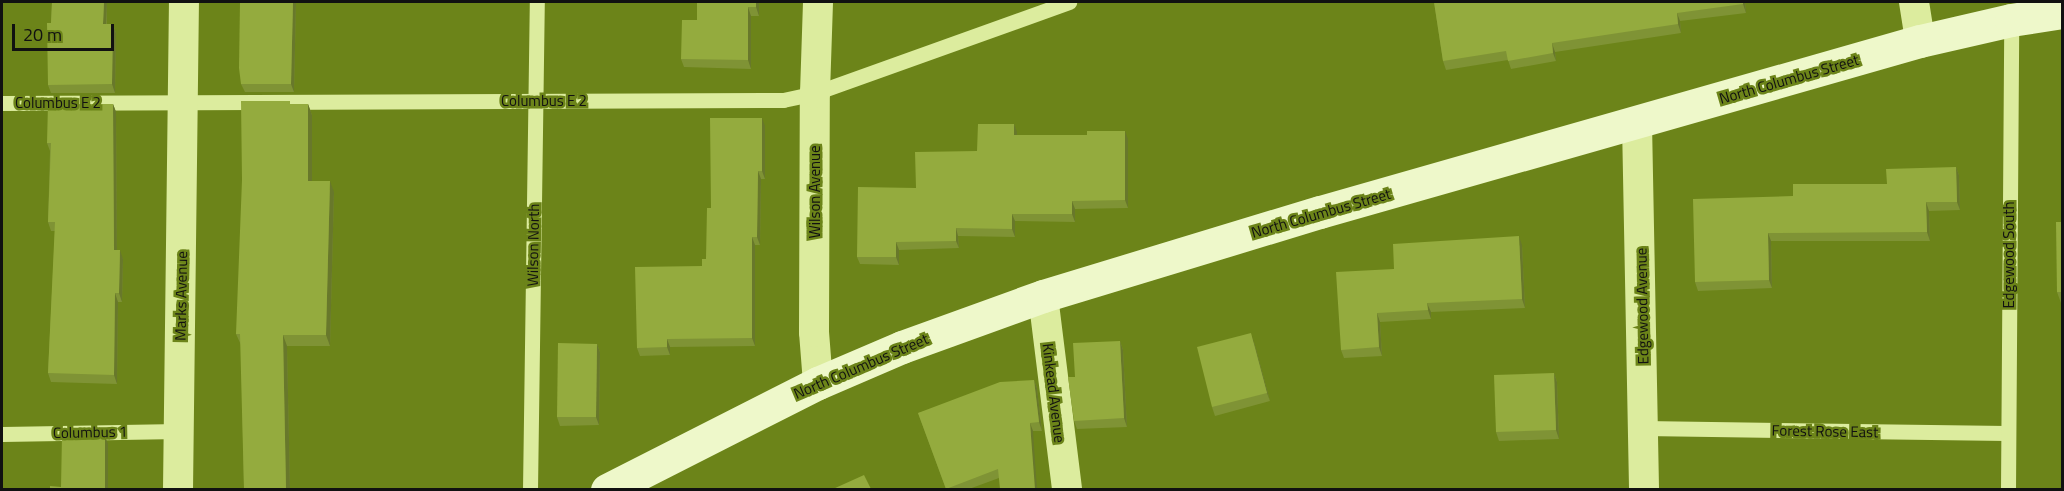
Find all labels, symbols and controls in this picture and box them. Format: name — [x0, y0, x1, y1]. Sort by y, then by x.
scale bar — [15, 12, 117, 50]
text: 20 m — [23, 21, 62, 48]
street label: North Columbus Street — [1717, 50, 1861, 108]
street label: Columbus E 2 — [501, 92, 587, 110]
street label: Columbus E 2 — [15, 94, 101, 112]
street label: Wilson Avenue — [806, 145, 824, 239]
street label: North Columbus Street — [1249, 184, 1393, 242]
street label: Edgewood South — [2000, 201, 2018, 309]
street label: Wilson North — [523, 203, 543, 287]
street label: Edgewood Avenue — [1632, 248, 1652, 364]
street label: Marks Avenue — [171, 251, 191, 341]
street label: North Columbus Street — [791, 329, 931, 403]
street label: Kinkead Avenue — [1039, 342, 1069, 444]
street label: Forest Rose East — [1772, 421, 1878, 441]
street label: Columbus 1 — [53, 422, 127, 442]

